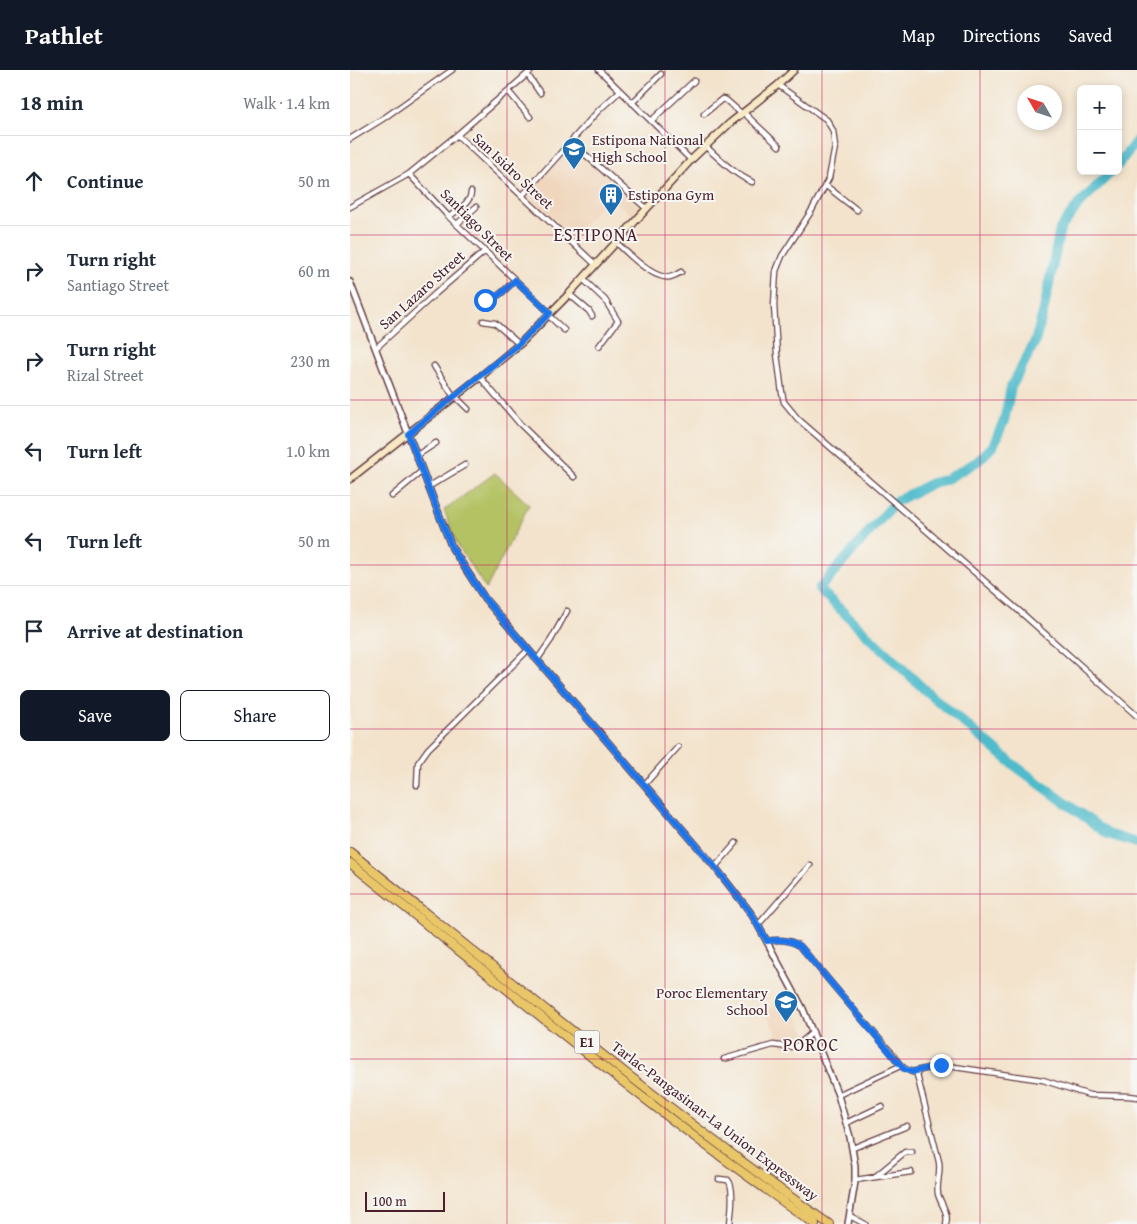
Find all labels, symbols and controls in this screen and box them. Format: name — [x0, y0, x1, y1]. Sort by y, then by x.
text: Pathlet — [25, 18, 103, 53]
text: Map — [902, 22, 935, 49]
text: Directions — [963, 22, 1040, 49]
text: Saved — [1068, 22, 1112, 49]
north arrow — [1017, 85, 1062, 130]
map controls — [1077, 85, 1122, 175]
button: + — [1077, 85, 1122, 130]
text: 18 min — [20, 87, 83, 118]
text: Walk · 1.4 km — [243, 91, 330, 115]
street label: San Isidro Street — [468, 128, 559, 214]
place label: Estipona National High School — [592, 129, 703, 167]
button: − — [1077, 130, 1122, 175]
school or university icon: Estipona National High School — [561, 136, 587, 170]
icon: ahead — [20, 167, 48, 195]
text: Continue — [67, 167, 144, 195]
text: 50 m — [298, 169, 330, 193]
building icon: Estipona Gym — [598, 182, 624, 216]
street label: Santiago Street — [436, 183, 519, 266]
place label: Estipona Gym — [628, 184, 715, 205]
district label: ESTIPONA — [554, 221, 638, 248]
text: Turn right — [67, 245, 156, 273]
street label: San Lazaro Street — [374, 245, 470, 334]
icon: right — [20, 257, 48, 285]
text: 60 m — [298, 259, 330, 283]
text: Santiago Street — [67, 273, 169, 297]
route start — [474, 289, 497, 312]
text: Turn right — [67, 335, 156, 363]
icon: right — [20, 347, 48, 375]
text: 230 m — [290, 349, 330, 373]
text: Rizal Street — [67, 363, 144, 387]
icon: left — [20, 437, 48, 465]
text: Turn left — [67, 437, 142, 465]
text: 1.0 km — [286, 439, 330, 463]
icon: left — [20, 527, 48, 555]
text: Turn left — [67, 527, 142, 555]
text: 50 m — [298, 529, 330, 553]
icon: arrive — [20, 617, 48, 645]
text: Arrive at destination — [67, 617, 243, 645]
button: Save — [20, 690, 170, 741]
button: Share — [180, 690, 330, 741]
place label: Poroc Elementary School — [656, 982, 769, 1020]
school or university icon: Poroc Elementary School — [773, 989, 799, 1023]
road number: E1 — [574, 1030, 600, 1054]
district label: POROC — [783, 1031, 839, 1058]
street label: Tarlac-Pangasinan-La Union Expressway — [607, 1036, 824, 1206]
route end — [930, 1054, 953, 1077]
scale bar — [365, 1189, 445, 1212]
text: 100 m — [372, 1191, 407, 1211]

